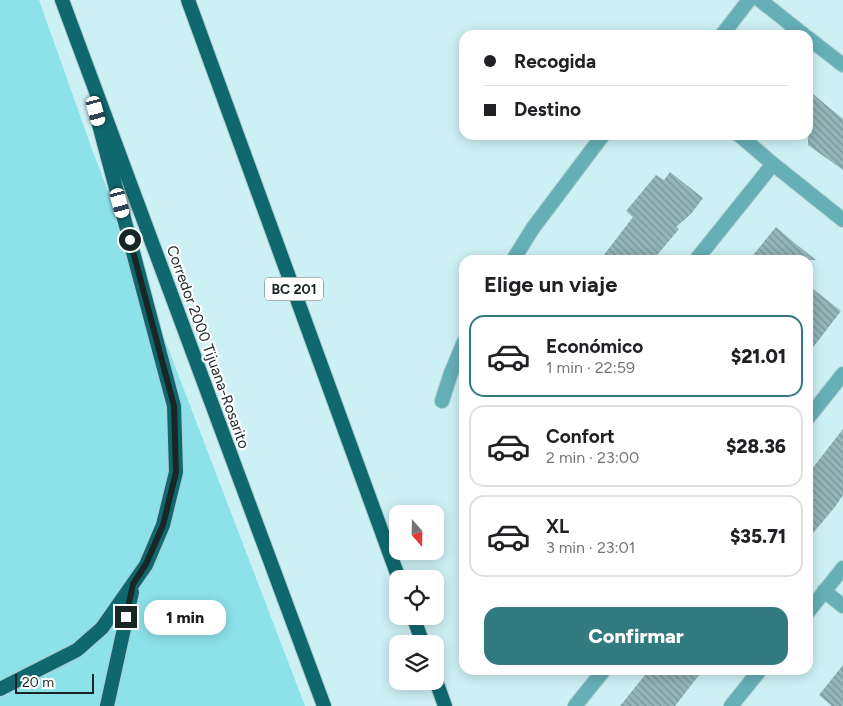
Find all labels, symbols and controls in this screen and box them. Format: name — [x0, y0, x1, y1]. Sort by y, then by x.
text: Recogida — [514, 50, 596, 73]
car — [84, 95, 107, 127]
text: Destino — [514, 98, 581, 121]
car — [108, 187, 131, 219]
route start — [119, 229, 141, 251]
street label: Corredor 2000 Tijuana-Rosarito — [163, 243, 253, 451]
text: Elige un viaje — [484, 271, 617, 298]
road number: BC 201 — [265, 278, 323, 300]
icon: car — [486, 334, 531, 379]
text: Económico — [546, 335, 643, 358]
text: $21.01 — [731, 345, 786, 368]
text: 1 min · 22:59 — [546, 358, 635, 377]
icon: car — [486, 424, 531, 469]
text: Confort — [546, 425, 615, 448]
text: $28.36 — [726, 435, 786, 458]
text: 2 min · 23:00 — [546, 448, 639, 467]
north arrow — [389, 505, 444, 560]
map controls — [389, 505, 444, 690]
icon: car — [486, 514, 531, 559]
text: XL — [546, 515, 569, 538]
text: $35.71 — [730, 525, 786, 548]
text: 3 min · 23:01 — [546, 538, 635, 557]
button: locate — [389, 570, 444, 625]
callout: 1 min — [144, 600, 226, 634]
route end — [115, 606, 137, 628]
button: Confirmar — [484, 607, 788, 665]
text: 1 min — [166, 608, 204, 627]
button: layers — [389, 635, 444, 690]
scale bar — [15, 671, 94, 694]
text: 20 m — [22, 674, 54, 691]

